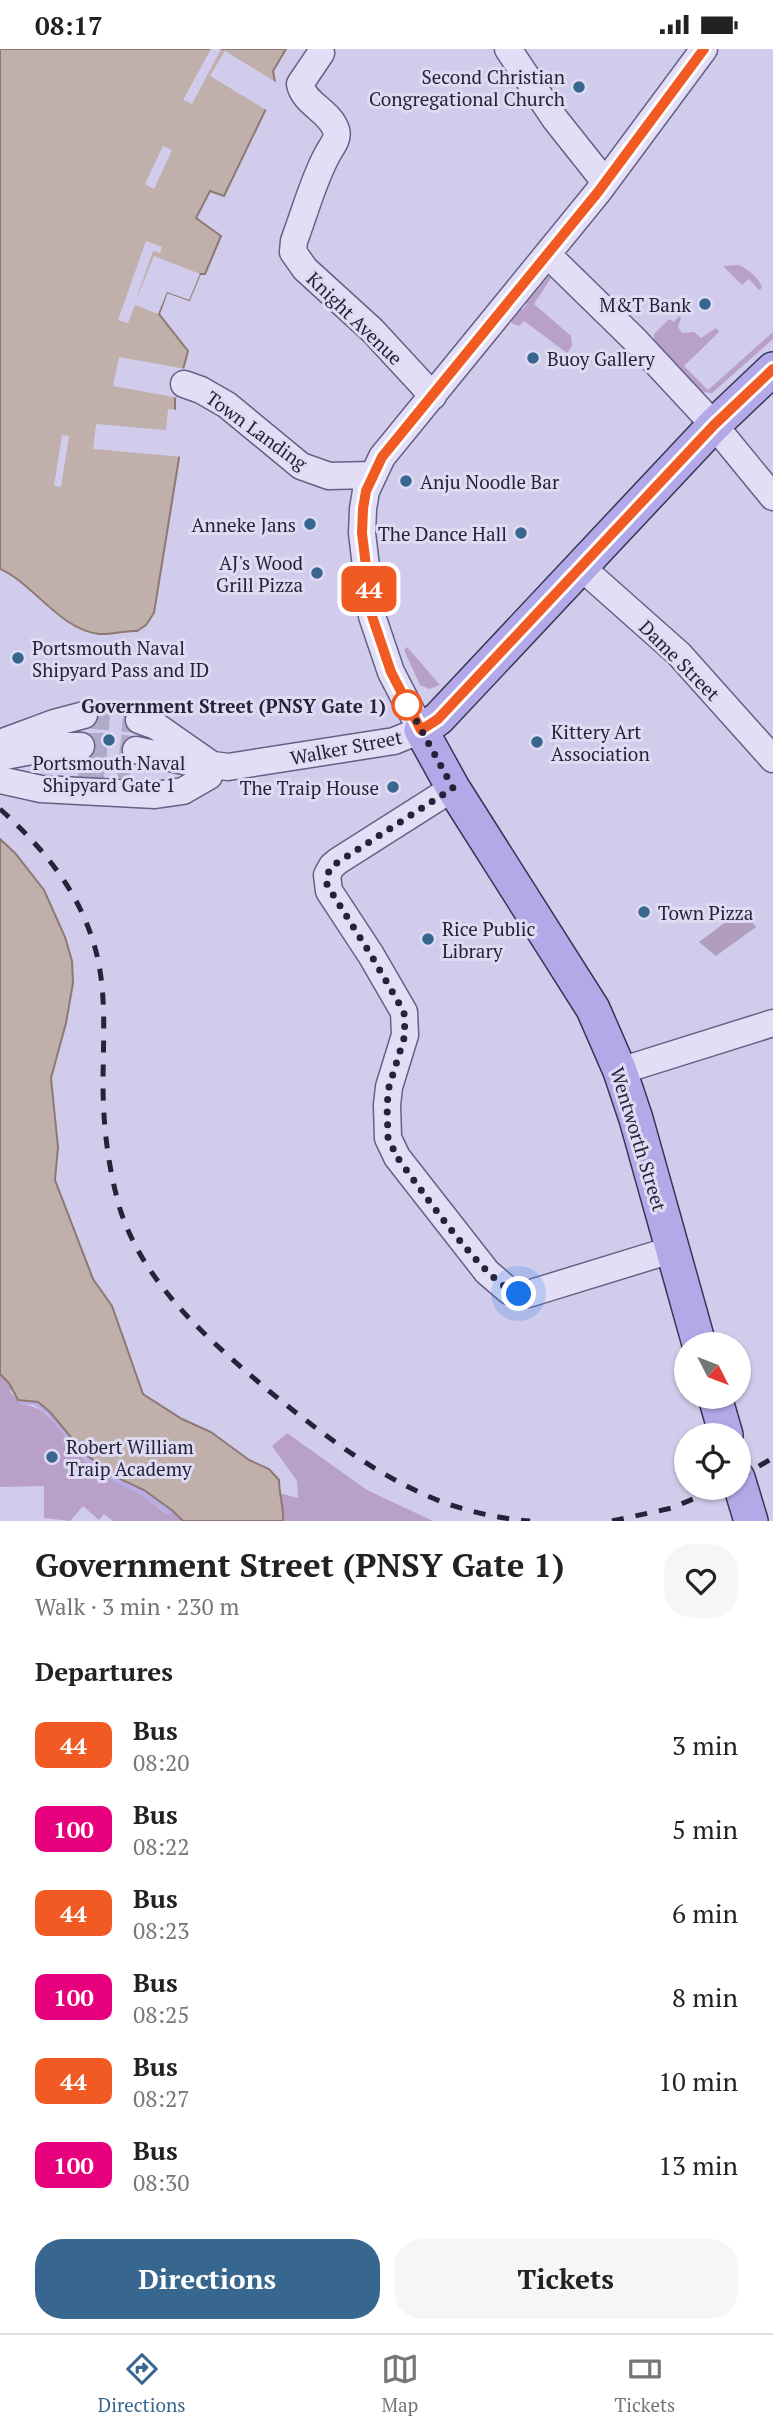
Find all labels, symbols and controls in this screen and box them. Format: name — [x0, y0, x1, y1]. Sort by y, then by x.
text: 08:17 — [35, 8, 103, 42]
place label: Second Christian Congregational Church — [369, 64, 565, 111]
marker: Second Christian Congregational Church — [571, 79, 587, 95]
street label: Knight Avenue — [302, 266, 408, 370]
place label: M&T Bank — [599, 292, 691, 317]
marker: M&T Bank — [697, 296, 713, 312]
place label: Buoy Gallery — [547, 346, 655, 371]
marker: Buoy Gallery — [525, 350, 541, 366]
street label: Town Landing — [201, 385, 313, 476]
place label: Anju Noodle Bar — [420, 469, 560, 494]
marker: Anju Noodle Bar — [398, 473, 414, 489]
place label: Anneke Jans — [192, 512, 296, 537]
marker: Anneke Jans — [302, 516, 318, 532]
place label: The Dance Hall — [378, 521, 507, 546]
marker: The Dance Hall — [513, 525, 529, 541]
place label: AJ's Wood Grill Pizza — [216, 550, 303, 597]
marker: AJ's Wood Grill Pizza — [309, 565, 325, 581]
line badge: 44 — [338, 566, 400, 612]
text: 44 — [355, 573, 383, 605]
street label: Dame Street — [634, 614, 726, 706]
place label: Portsmouth Naval Shipyard Pass and ID — [32, 635, 209, 682]
marker: Portsmouth Naval Shipyard Pass and ID — [10, 650, 26, 666]
marker: Government Street (PNSY Gate 1) — [392, 690, 422, 720]
place label: Government Street (PNSY Gate 1) — [81, 693, 386, 718]
place label: Kittery Art Association — [551, 719, 650, 766]
street label: Walker Street — [288, 724, 404, 770]
marker: Portsmouth Naval Shipyard Gate 1 — [101, 732, 117, 748]
marker: Kittery Art Association — [529, 734, 545, 750]
place label: Portsmouth Naval Shipyard Gate 1 — [33, 750, 185, 797]
place label: The Traip House — [240, 775, 379, 800]
marker: The Traip House — [385, 779, 401, 795]
place label: Town Pizza — [658, 900, 754, 925]
marker: Town Pizza — [636, 904, 652, 920]
place label: Rice Public Library — [442, 916, 536, 963]
marker: Rice Public Library — [420, 931, 436, 947]
street label: Wentworth Street — [605, 1064, 673, 1214]
your location — [501, 1276, 536, 1311]
north arrow — [674, 1332, 751, 1409]
map controls — [674, 1332, 751, 1500]
button: locate — [674, 1423, 751, 1500]
place label: Robert William Traip Academy — [66, 1434, 194, 1481]
marker: Robert William Traip Academy — [44, 1449, 60, 1465]
text: Government Street (PNSY Gate 1) — [35, 1543, 564, 1586]
button: heart — [664, 1544, 738, 1618]
text: Walk · 3 min · 230 m — [35, 1591, 239, 1622]
text: Departures — [35, 1654, 173, 1688]
text: Bus — [133, 1713, 178, 1747]
text: 3 min — [672, 1728, 738, 1762]
text: 44 — [60, 1729, 87, 1761]
text: 08:20 — [133, 1747, 190, 1778]
text: Bus — [133, 1797, 178, 1831]
text: 5 min — [672, 1812, 738, 1846]
text: 100 — [53, 1813, 94, 1845]
text: 08:22 — [133, 1831, 190, 1862]
text: Bus — [133, 1881, 178, 1915]
text: 6 min — [672, 1896, 738, 1930]
text: 44 — [60, 1897, 87, 1929]
text: 08:23 — [133, 1915, 190, 1946]
text: Bus — [133, 1965, 178, 1999]
text: 8 min — [672, 1980, 738, 2014]
text: 100 — [53, 1981, 94, 2013]
text: 08:25 — [133, 1999, 190, 2030]
text: Bus — [133, 2049, 178, 2083]
text: 10 min — [658, 2064, 738, 2098]
text: 44 — [60, 2065, 87, 2097]
text: 08:27 — [133, 2083, 190, 2114]
text: Bus — [133, 2133, 178, 2167]
text: 13 min — [658, 2148, 738, 2182]
text: 100 — [53, 2149, 94, 2181]
text: 08:30 — [133, 2167, 190, 2198]
button: Directions — [35, 2239, 380, 2319]
button: Tickets — [394, 2239, 738, 2319]
tab: Directions — [98, 2350, 185, 2417]
tab: Map — [381, 2350, 419, 2417]
tab: Tickets — [614, 2350, 675, 2417]

